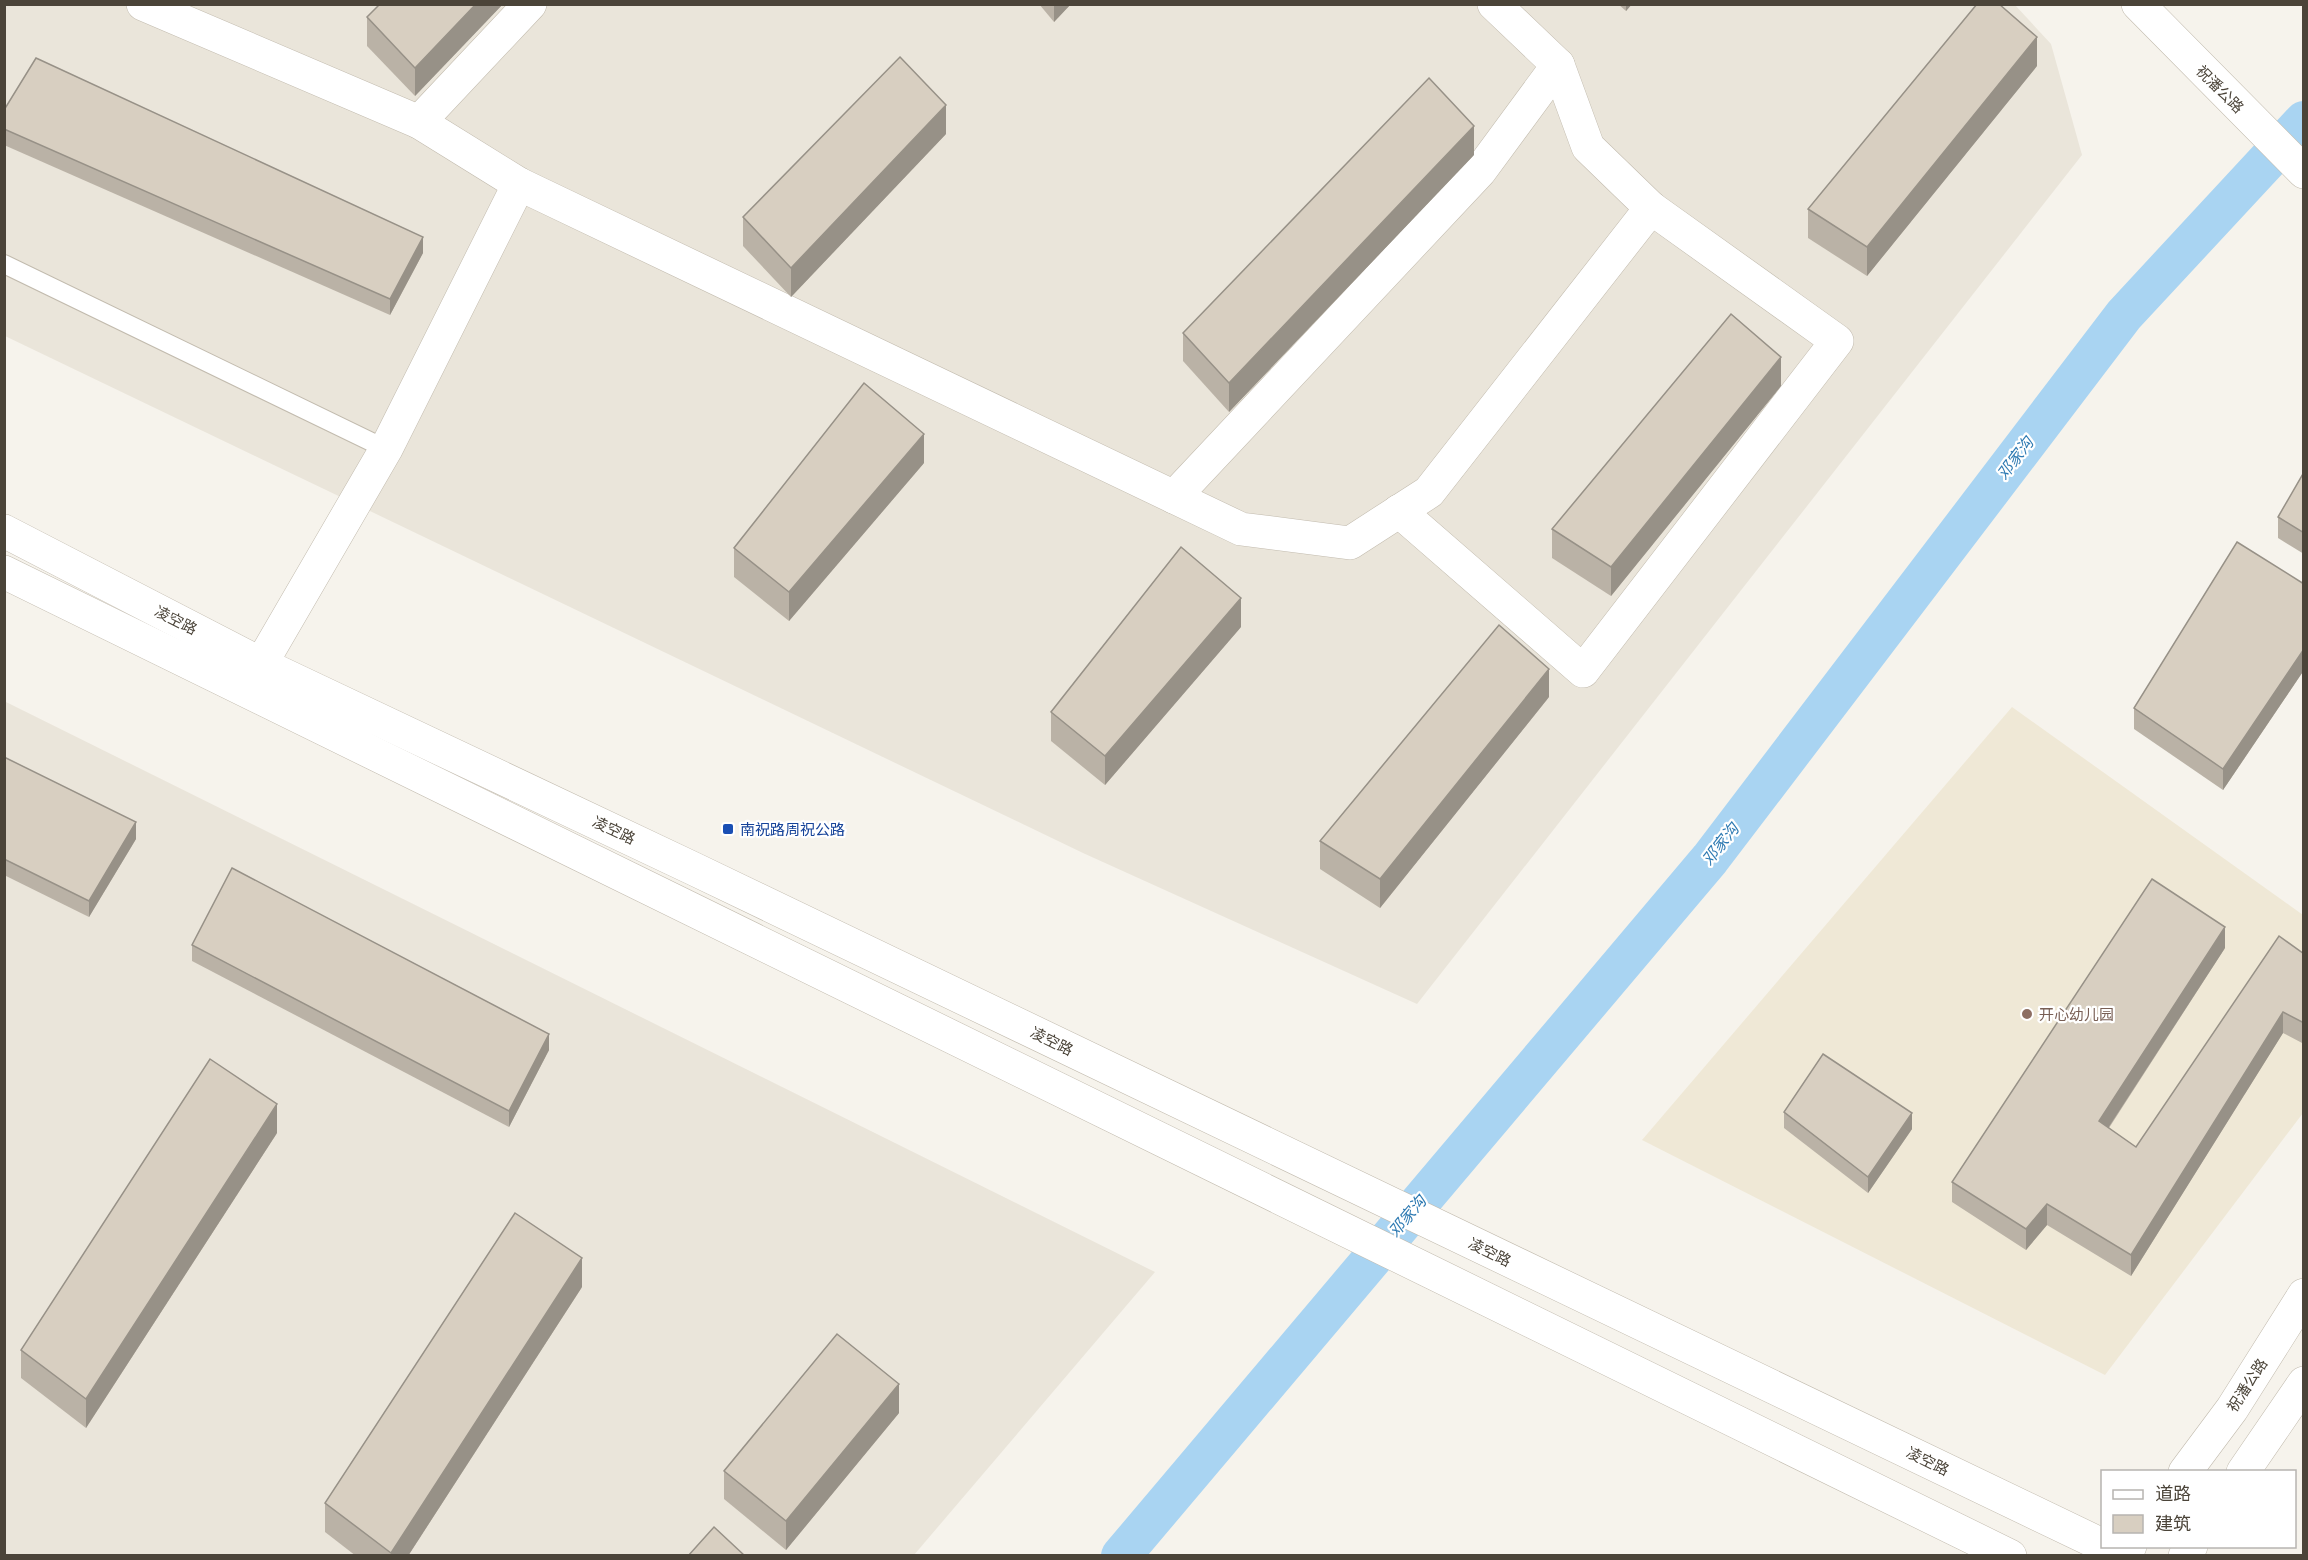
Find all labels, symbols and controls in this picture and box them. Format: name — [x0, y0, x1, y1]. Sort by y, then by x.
street label: 祝潘公路 — [2192, 61, 2248, 117]
water label: 邓家沟 — [1993, 431, 2039, 483]
street label: 凌空路 — [152, 601, 200, 639]
street label: 凌空路 — [590, 812, 638, 848]
water label: 邓家沟 — [1697, 817, 1744, 869]
place label: 南祝路周祝公路 — [740, 820, 845, 839]
marker: 南祝路周祝公路 — [721, 822, 735, 836]
place label: 开心幼儿园 — [2039, 1005, 2114, 1024]
marker: 开心幼儿园 — [2020, 1007, 2034, 1021]
street label: 凌空路 — [1028, 1023, 1076, 1059]
water label: 邓家沟 — [1384, 1190, 1431, 1241]
street label: 凌空路 — [1466, 1234, 1514, 1270]
street label: 祝潘公路 — [2223, 1355, 2271, 1415]
street label: 凌空路 — [1904, 1443, 1952, 1479]
legend — [2101, 1470, 2296, 1548]
text: 道路 — [2155, 1482, 2191, 1505]
text: 建筑 — [2155, 1512, 2191, 1535]

